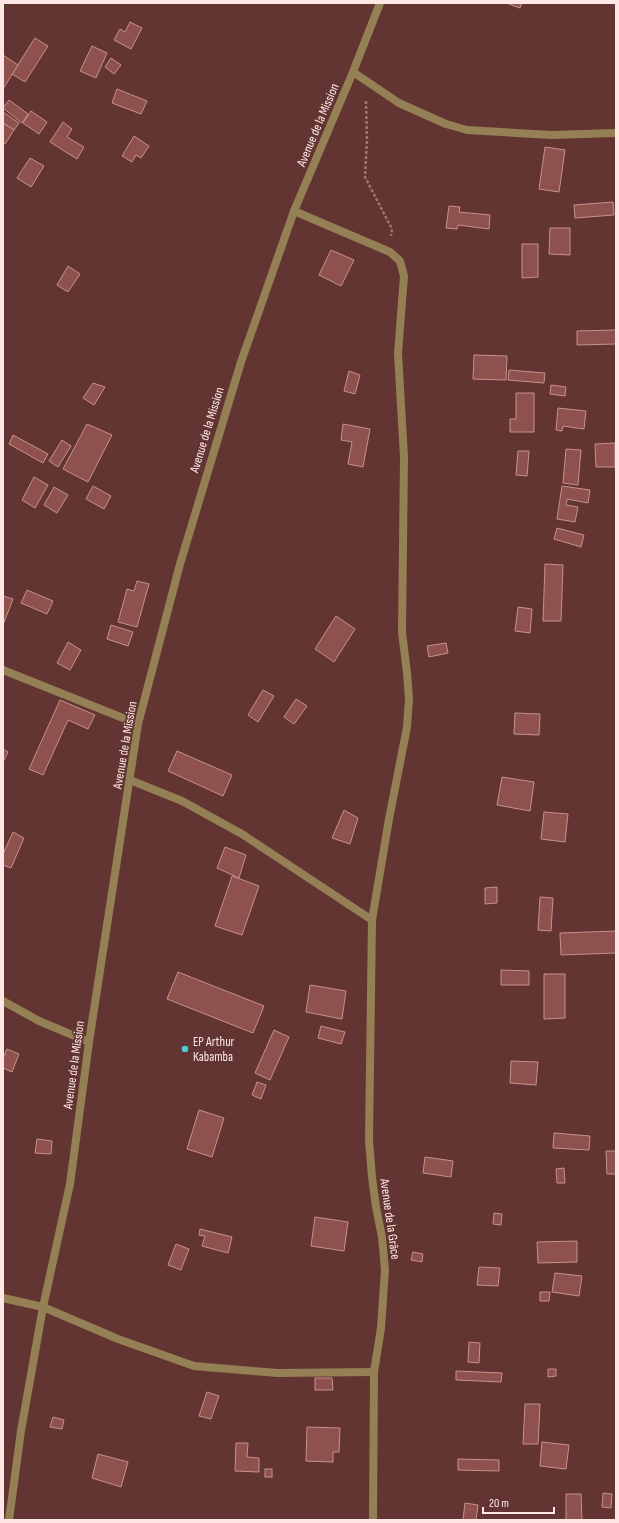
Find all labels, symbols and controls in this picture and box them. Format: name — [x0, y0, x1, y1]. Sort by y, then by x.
street label: Avenue de la Mission — [293, 81, 343, 170]
street label: Avenue de la Mission — [186, 385, 228, 476]
street label: Avenue de la Mission — [109, 700, 141, 791]
street label: Avenue de la Mission — [60, 1020, 88, 1111]
place label: EP Arthur Kabamba — [193, 1034, 235, 1065]
marker: EP Arthur Kabamba — [180, 1044, 190, 1054]
street label: Avenue de la Grâce — [376, 1177, 404, 1260]
scale bar — [483, 1489, 554, 1515]
text: 20 m — [489, 1496, 509, 1511]

